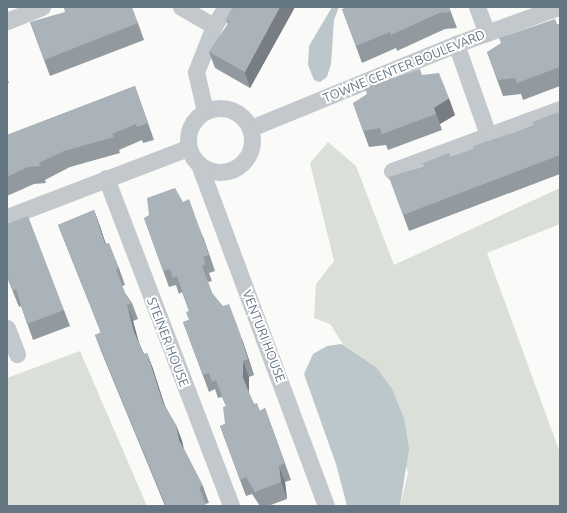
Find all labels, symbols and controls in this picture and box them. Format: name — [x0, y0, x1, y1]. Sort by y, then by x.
street label: TOWNE CENTER BOULEVARD — [321, 26, 487, 106]
street label: VENTURI HOUSE — [239, 288, 289, 384]
street label: STEINER HOUSE — [144, 295, 192, 389]

